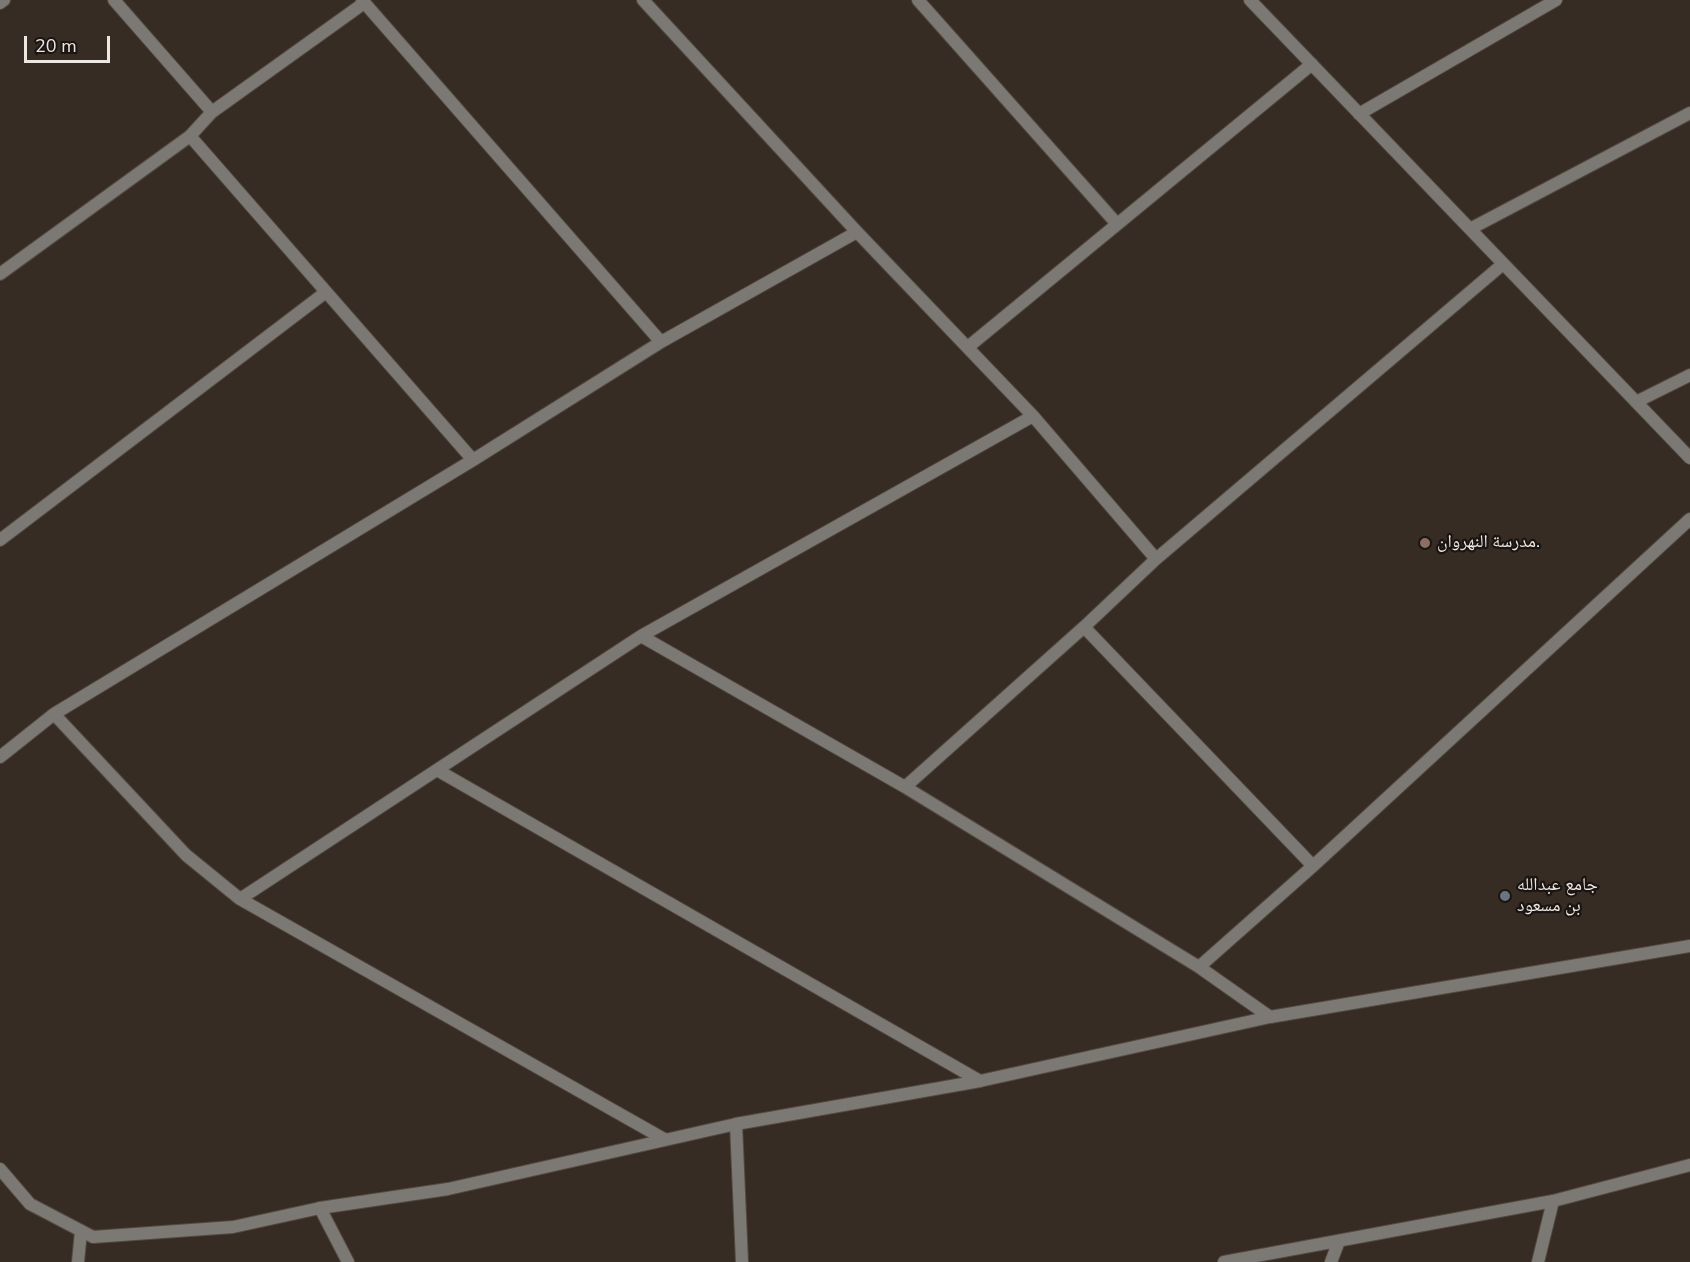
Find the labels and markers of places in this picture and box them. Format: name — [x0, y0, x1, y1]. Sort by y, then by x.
place label: مدرسة النهروان. — [1437, 532, 1540, 554]
marker: مدرسة النهروان. — [1418, 536, 1432, 550]
place label: جامع عبدالله بن مسعود — [1517, 875, 1598, 918]
marker: جامع عبدالله بن مسعود — [1498, 889, 1512, 903]

